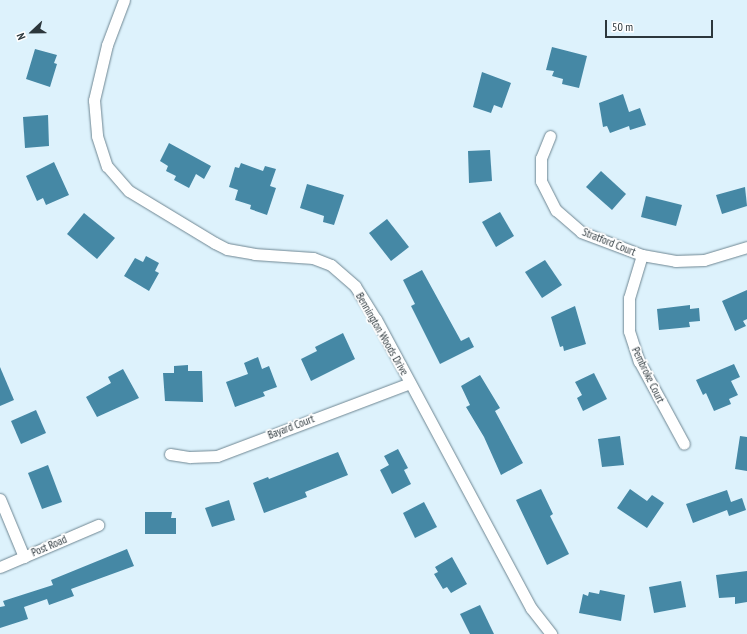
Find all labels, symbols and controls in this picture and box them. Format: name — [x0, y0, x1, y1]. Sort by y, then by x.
north arrow — [12, 12, 52, 52]
scale bar — [607, 12, 715, 38]
text: 50 m — [612, 19, 633, 34]
text: N — [13, 31, 28, 42]
street label: Stratford Court — [580, 225, 638, 259]
street label: Bennington Woods Drive — [353, 290, 411, 378]
street label: Pembroke Court — [629, 345, 667, 405]
street label: Bayard Court — [266, 412, 316, 442]
street label: Post Road — [29, 533, 69, 559]

